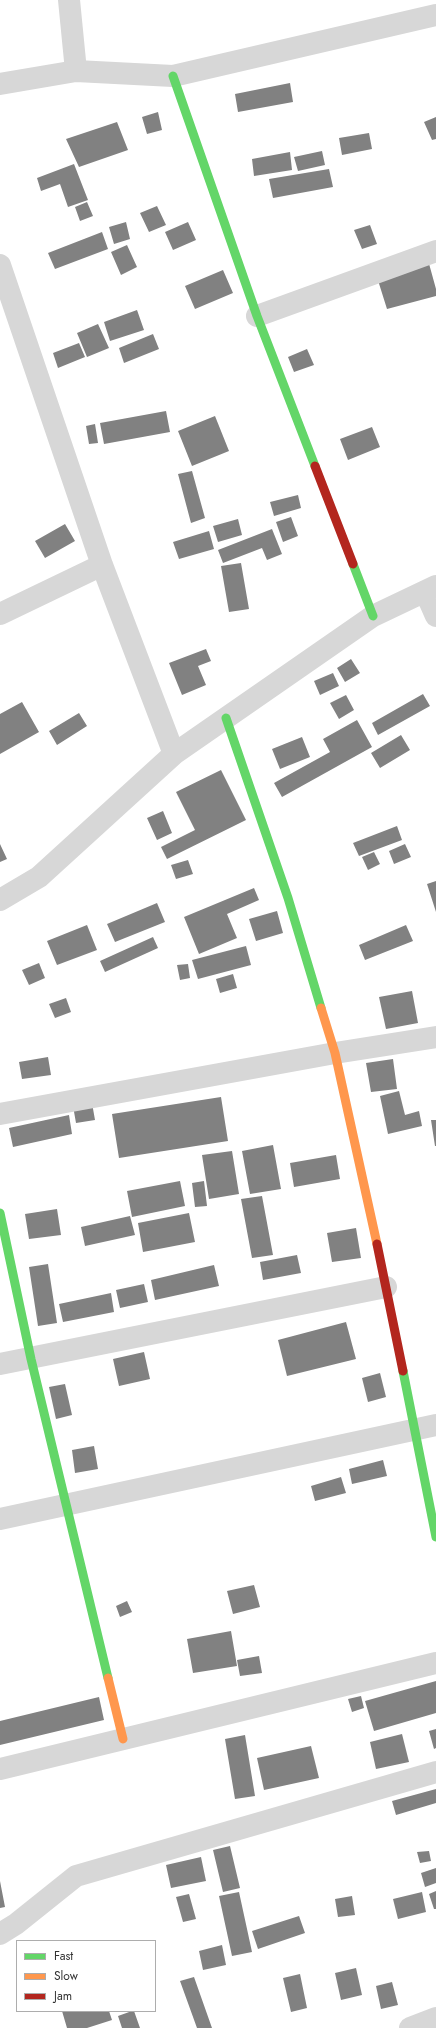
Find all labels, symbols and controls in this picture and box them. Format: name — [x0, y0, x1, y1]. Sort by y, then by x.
legend — [16, 1940, 156, 2012]
text: Fast — [54, 1947, 73, 1965]
text: Slow — [54, 1967, 78, 1985]
text: Jam — [54, 1987, 72, 2005]

